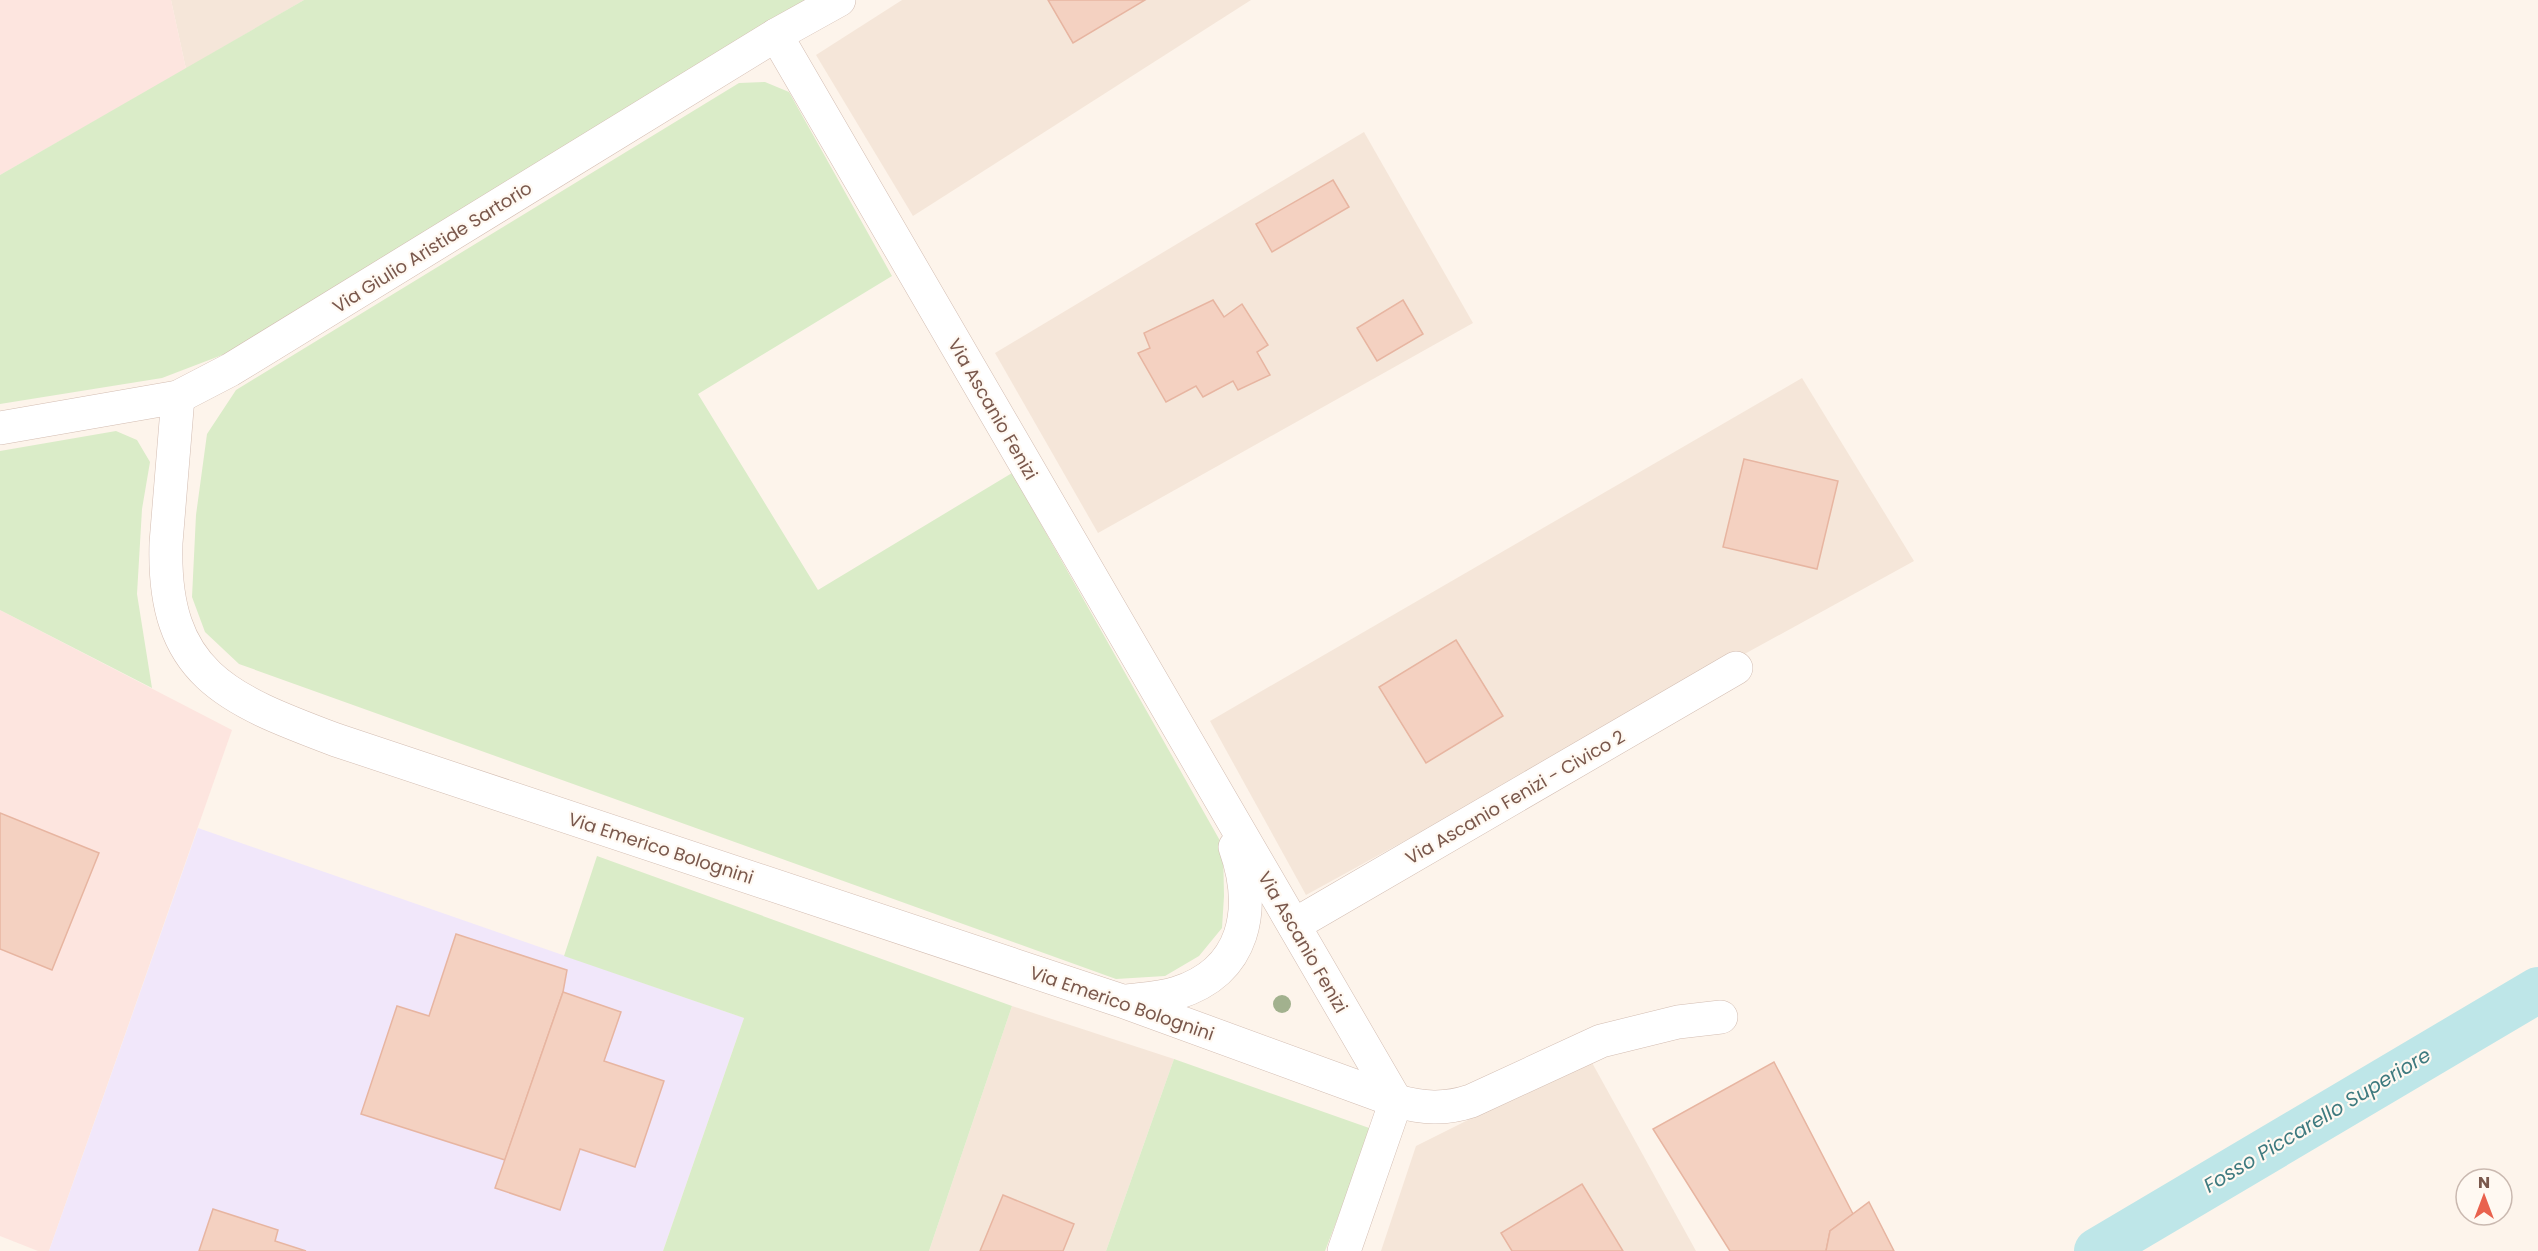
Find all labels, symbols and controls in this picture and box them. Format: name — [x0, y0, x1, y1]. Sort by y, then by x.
street label: Via Giulio Aristide Sartorio — [328, 175, 536, 319]
street label: Via Ascanio Fenizi — [942, 334, 1044, 484]
street label: Via Ascanio Fenizi - Civico 2 — [1401, 724, 1629, 870]
street label: Via Emerico Bolognini — [565, 806, 757, 890]
street label: Via Ascanio Fenizi — [1252, 867, 1354, 1017]
street label: Via Emerico Bolognini — [1026, 960, 1218, 1046]
water label: Fosso Piccarello Superiore — [2198, 1041, 2436, 1199]
north arrow — [2454, 1167, 2514, 1227]
text: N — [2478, 1171, 2490, 1194]

